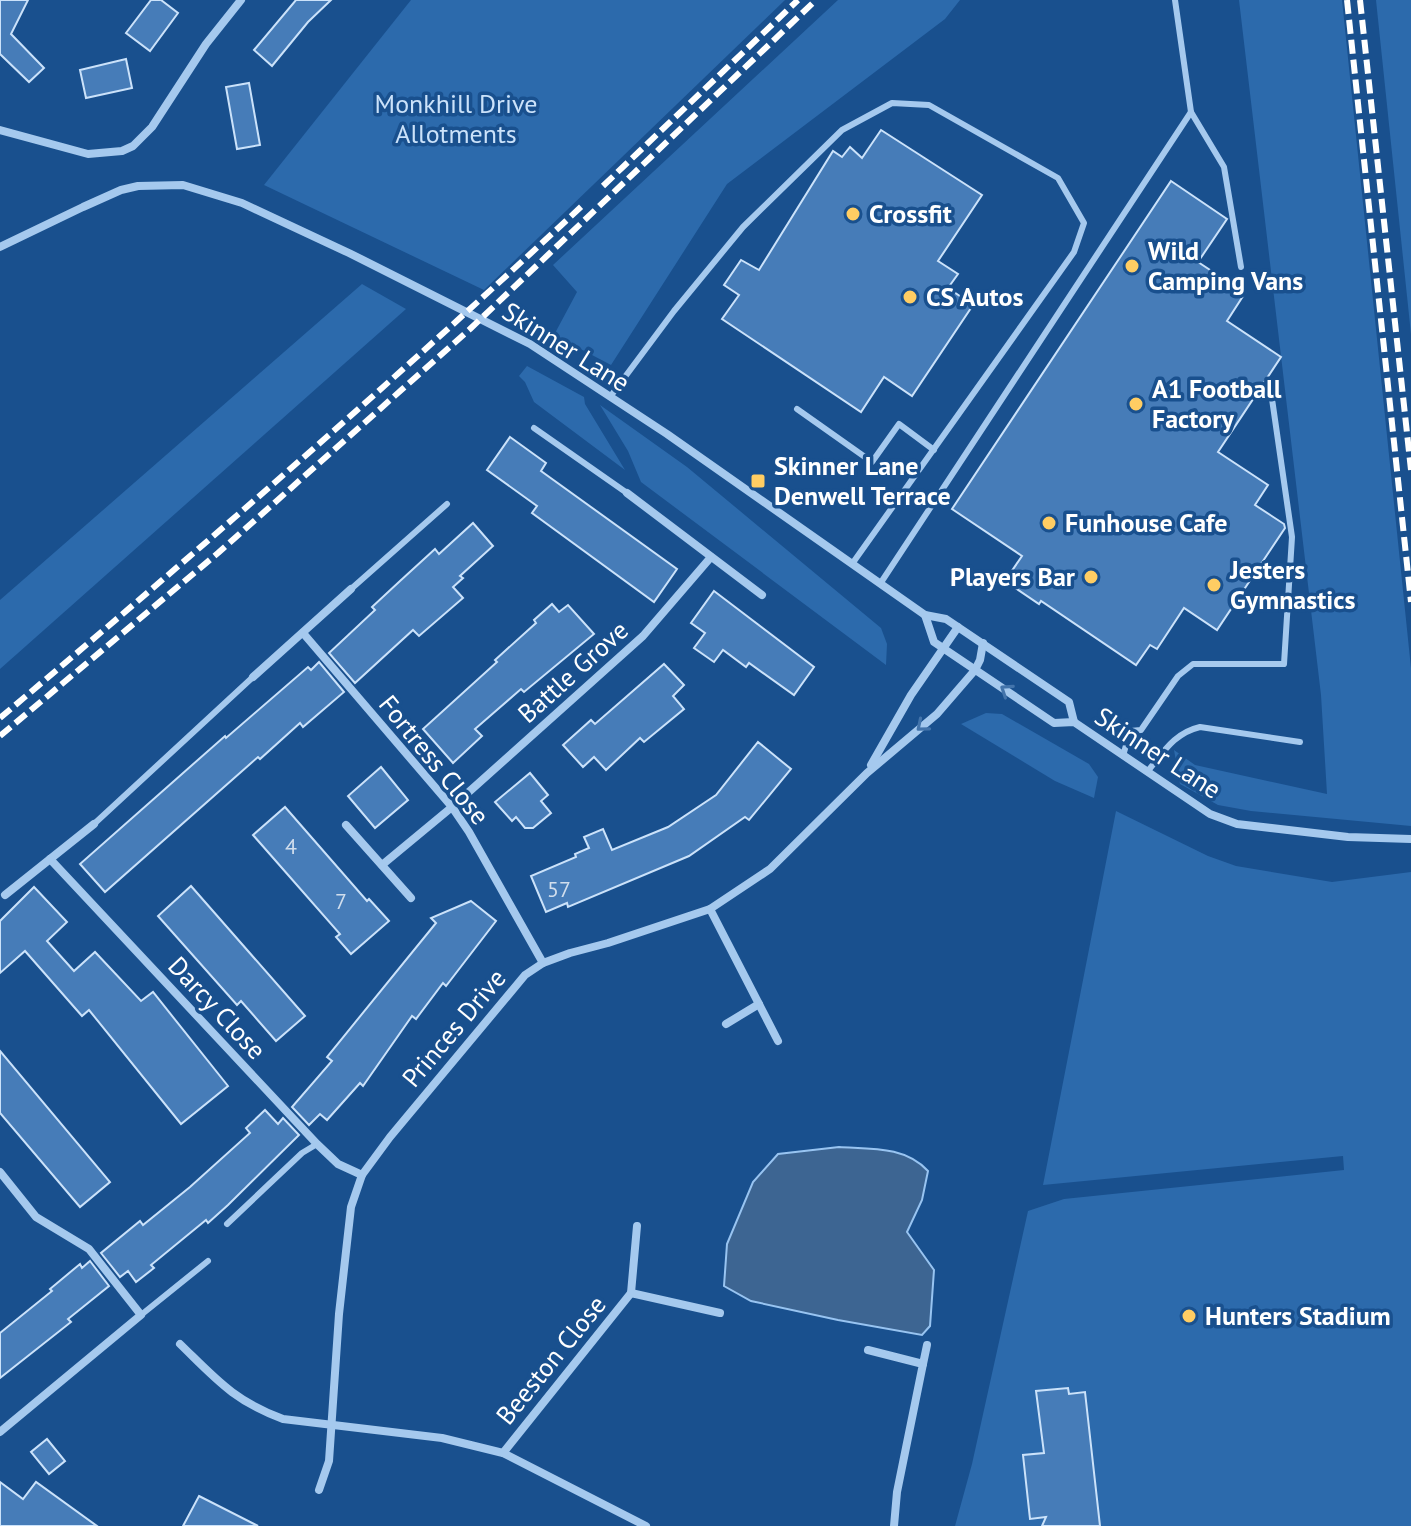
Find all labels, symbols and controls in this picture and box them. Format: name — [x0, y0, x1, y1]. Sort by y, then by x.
park label: Monkhill Drive Allotments — [375, 87, 537, 150]
place label: Crossfit — [869, 197, 952, 230]
marker: Crossfit — [844, 205, 862, 223]
place label: Wild Camping Vans — [1148, 234, 1303, 297]
marker: Wild Camping Vans — [1123, 257, 1141, 275]
place label: CS Autos — [926, 280, 1023, 313]
marker: CS Autos — [901, 288, 919, 306]
street label: Skinner Lane — [496, 294, 636, 399]
place label: A1 Football Factory — [1152, 372, 1282, 435]
marker: A1 Football Factory — [1127, 395, 1145, 413]
place label: Skinner Lane Denwell Terrace — [774, 449, 951, 512]
marker: Skinner Lane Denwell Terrace — [749, 472, 767, 490]
place label: Funhouse Cafe — [1065, 506, 1227, 539]
marker: Funhouse Cafe — [1040, 514, 1058, 532]
place label: Jesters Gymnastics — [1229, 553, 1356, 616]
place label: Players Bar — [950, 560, 1076, 593]
marker: Players Bar — [1082, 568, 1100, 586]
marker: Jesters Gymnastics — [1205, 576, 1223, 594]
street label: Battle Grove — [511, 613, 635, 730]
one-way arrow — [1000, 685, 1014, 700]
street label: Fortress Close — [372, 688, 497, 831]
street label: Skinner Lane — [1089, 700, 1228, 806]
one-way arrow — [916, 716, 931, 731]
house number: 4 — [285, 832, 297, 860]
house number: 57 — [547, 875, 571, 903]
house number: 7 — [335, 887, 347, 915]
street label: Darcy Close — [161, 949, 273, 1066]
street label: Princes Drive — [395, 962, 513, 1093]
street label: Beeston Close — [489, 1289, 613, 1431]
place label: Hunters Stadium — [1205, 1299, 1391, 1332]
marker: Hunters Stadium — [1180, 1307, 1198, 1325]

